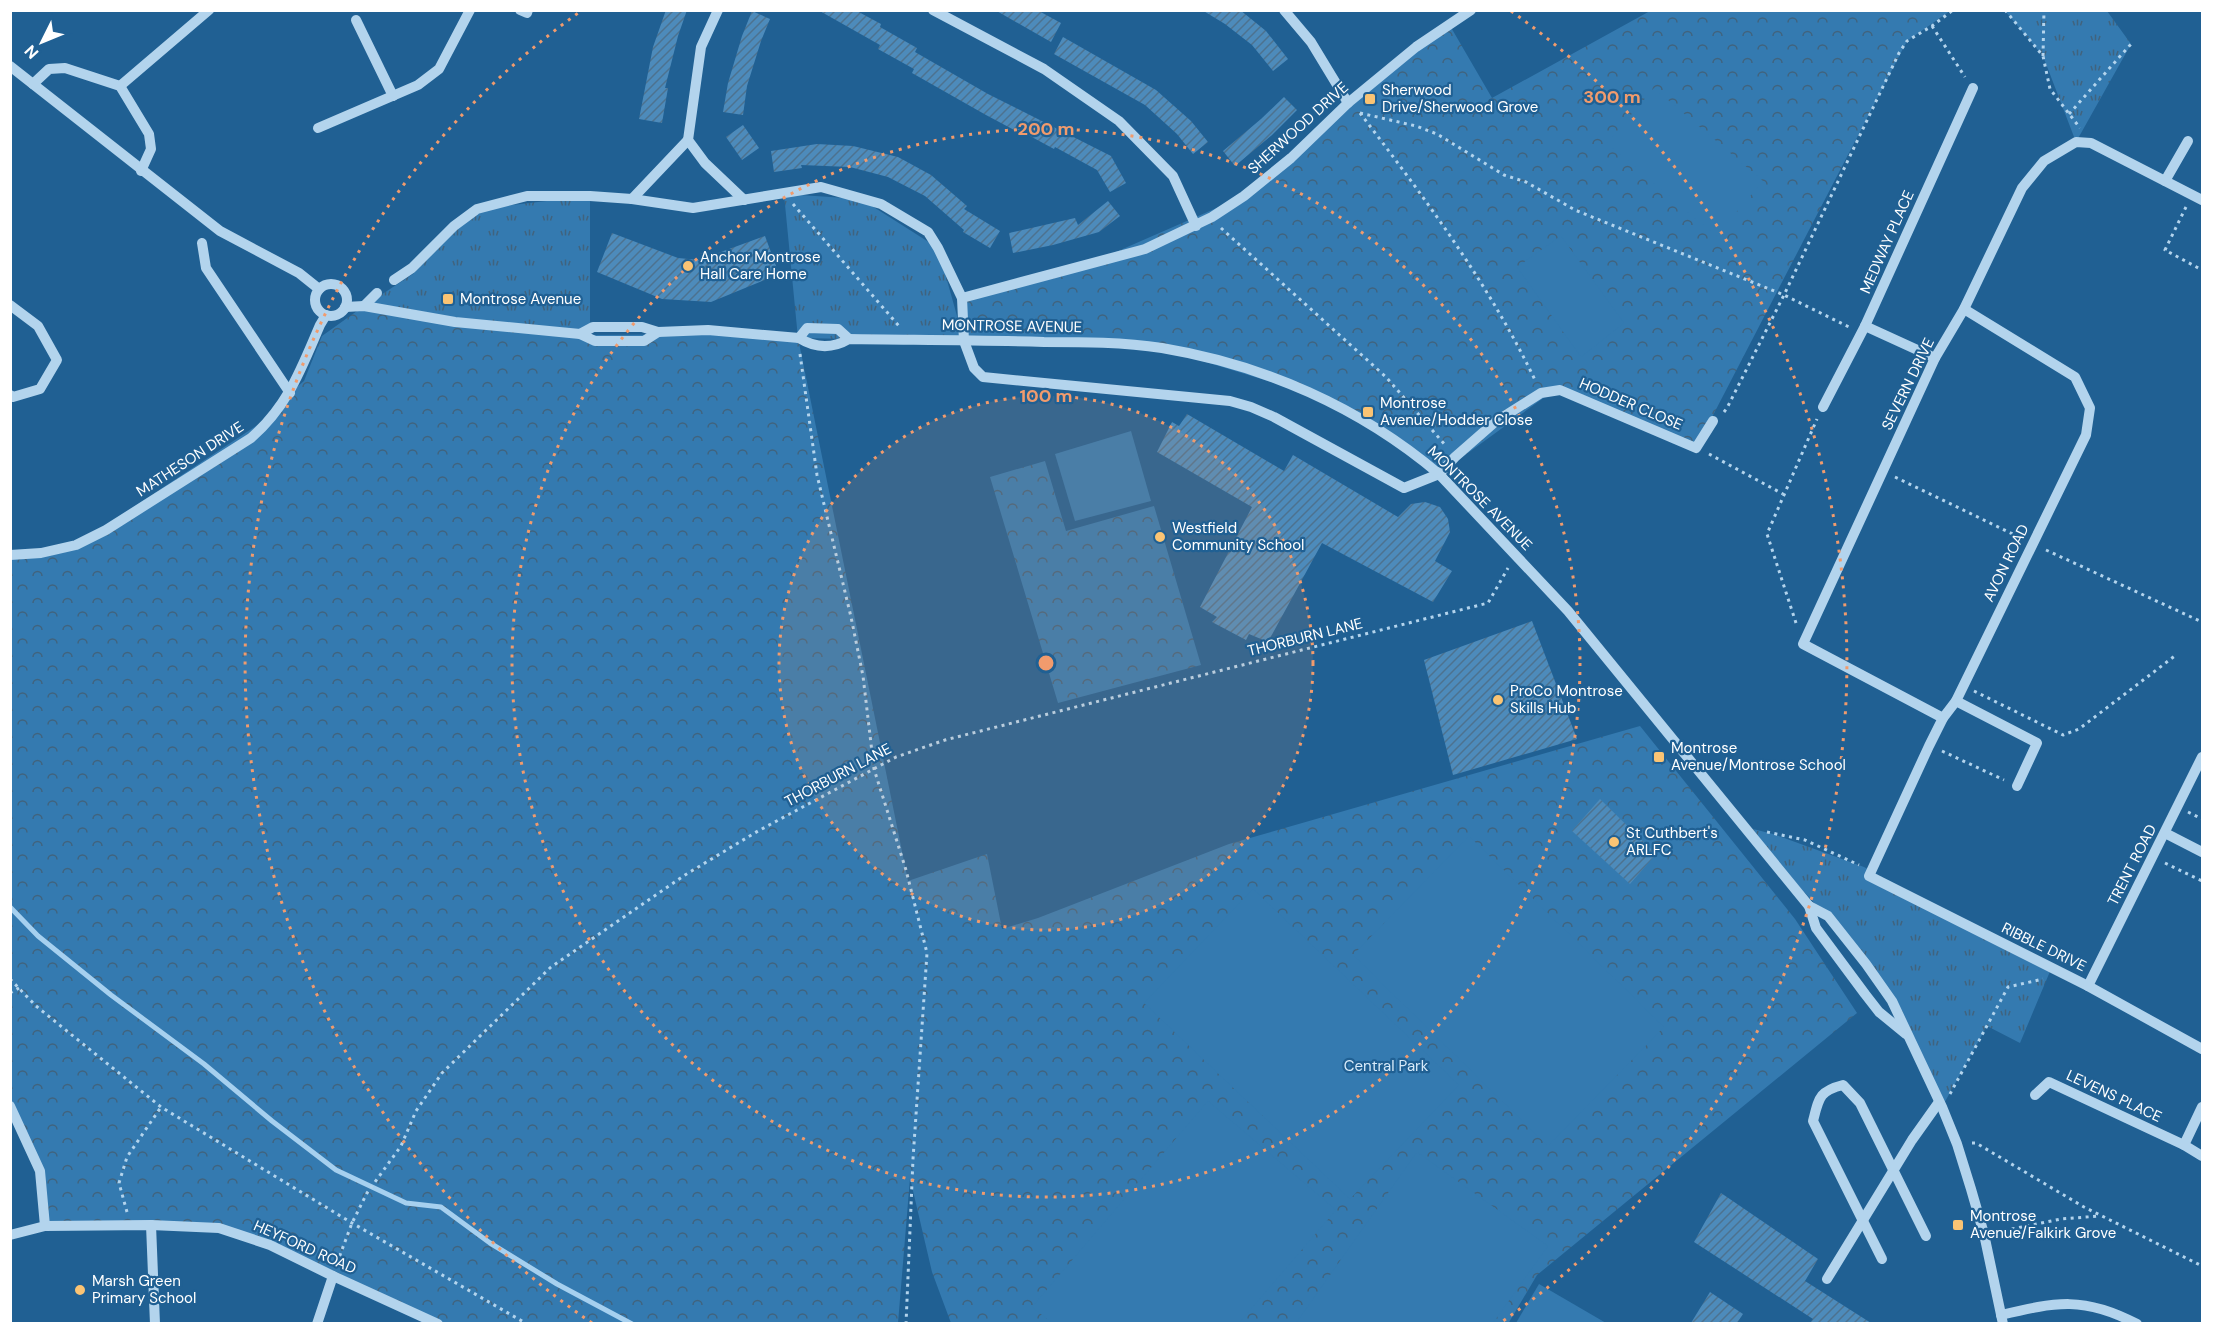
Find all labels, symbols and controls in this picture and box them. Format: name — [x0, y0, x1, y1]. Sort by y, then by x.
north arrow — [12, 12, 72, 72]
text: N — [20, 40, 43, 63]
street label: SHERWOOD DRIVE — [1243, 77, 1353, 179]
place label: Sherwood Drive/Sherwood Grove — [1382, 80, 1538, 117]
text: 300 m — [1583, 85, 1641, 109]
marker: Sherwood Drive/Sherwood Grove — [1363, 92, 1377, 106]
text: 200 m — [1018, 117, 1074, 141]
street label: MEDWAY PLACE — [1855, 187, 1919, 297]
place label: Anchor Montrose Hall Care Home — [700, 247, 820, 284]
marker: Anchor Montrose Hall Care Home — [681, 259, 695, 273]
place label: Montrose Avenue — [460, 289, 581, 309]
marker: Montrose Avenue — [441, 292, 455, 306]
street label: MONTROSE AVENUE — [942, 315, 1082, 337]
street label: SEVERN DRIVE — [1877, 335, 1939, 433]
street label: HODDER CLOSE — [1576, 373, 1686, 435]
text: 100 m — [1019, 384, 1073, 408]
place label: Montrose Avenue/Hodder Close — [1380, 393, 1533, 430]
marker: Montrose Avenue/Hodder Close — [1361, 405, 1375, 419]
street label: MATHESON DRIVE — [132, 417, 248, 501]
street label: MONTROSE AVENUE — [1423, 441, 1537, 555]
place label: Westfield Community School — [1172, 518, 1304, 555]
street label: AVON ROAD — [1979, 521, 2033, 605]
marker: Westfield Community School — [1153, 530, 1167, 544]
street label: THORBURN LANE — [1245, 613, 1365, 661]
centre of rings — [1036, 653, 1056, 673]
place label: ProCo Montrose Skills Hub — [1510, 681, 1623, 718]
marker: ProCo Montrose Skills Hub — [1491, 693, 1505, 707]
street label: THORBURN LANE — [781, 738, 895, 812]
place label: Montrose Avenue/Montrose School — [1671, 738, 1846, 775]
marker: Montrose Avenue/Montrose School — [1652, 750, 1666, 764]
street label: TRENT ROAD — [2103, 821, 2161, 909]
place label: St Cuthbert's ARLFC — [1626, 823, 1718, 860]
marker: St Cuthbert's ARLFC — [1607, 835, 1621, 849]
street label: RIBBLE DRIVE — [1998, 918, 2090, 976]
park label: Central Park — [1344, 1056, 1429, 1076]
street label: LEVENS PLACE — [2063, 1065, 2165, 1127]
place label: Montrose Avenue/Falkirk Grove — [1970, 1206, 2116, 1243]
street label: HEYFORD ROAD — [251, 1215, 359, 1279]
marker: Montrose Avenue/Falkirk Grove — [1951, 1218, 1965, 1232]
place label: Marsh Green Primary School — [92, 1271, 196, 1308]
marker: Marsh Green Primary School — [73, 1283, 87, 1297]

